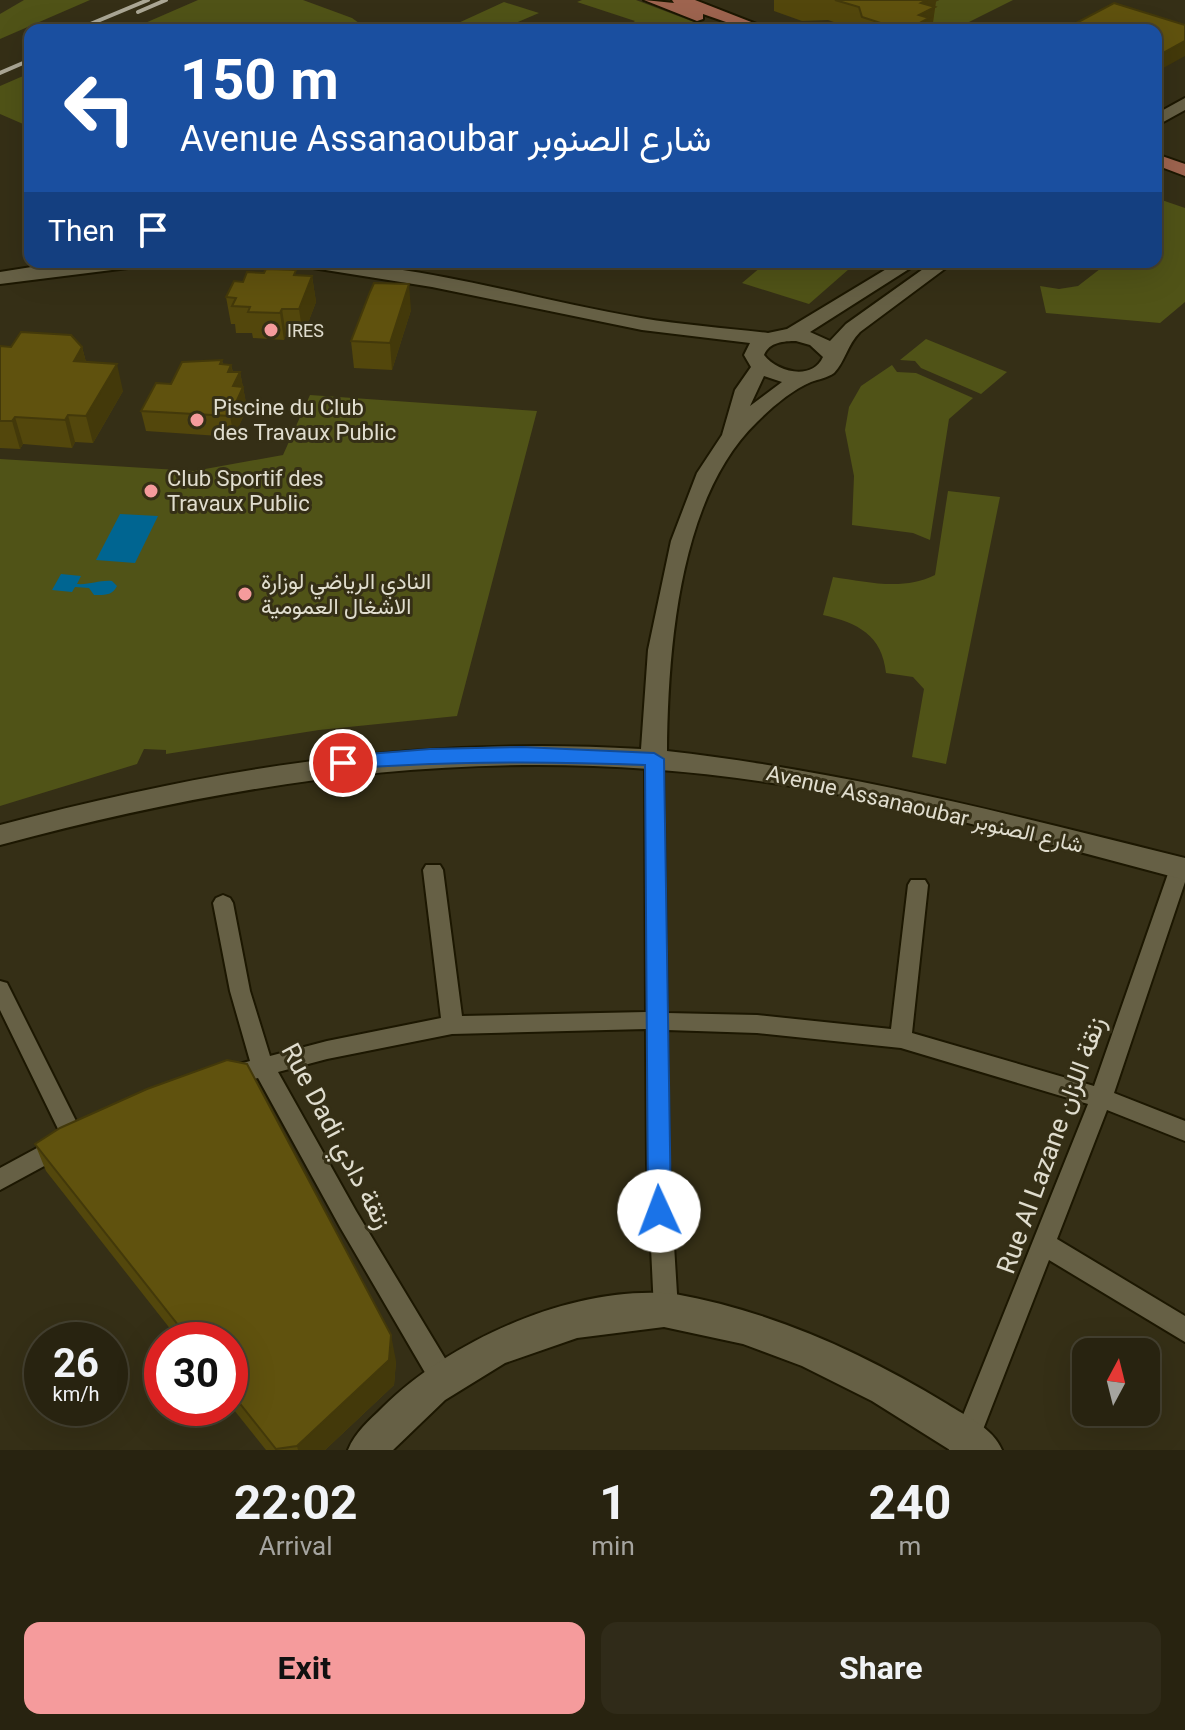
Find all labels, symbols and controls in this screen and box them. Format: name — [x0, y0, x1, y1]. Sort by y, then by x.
text: 150 m — [180, 47, 339, 113]
icon: left — [48, 56, 152, 160]
text: Avenue Assanaoubar شارع الصنوبر — [180, 118, 711, 160]
icon: arrive — [131, 208, 175, 252]
text: Then — [48, 213, 115, 248]
place label: IRES — [287, 320, 324, 341]
marker: IRES — [262, 321, 280, 339]
place label: Piscine du Club des Travaux Public — [213, 395, 396, 445]
marker: Piscine du Club des Travaux Public — [188, 411, 206, 429]
place label: Club Sportif des Travaux Public — [167, 466, 324, 516]
marker: Club Sportif des Travaux Public — [142, 482, 160, 500]
place label: النادي الرياضي لوزارة الاشغال العمومية — [261, 569, 431, 620]
marker: النادي الرياضي لوزارة الاشغال العمومية — [236, 585, 254, 603]
pin — [309, 729, 377, 797]
icon: arrive — [321, 741, 365, 785]
street label: Avenue Assanaoubar شارع الصنوبر — [764, 760, 1086, 860]
street label: Rue Al Lazane زنقة اللزان — [991, 1012, 1112, 1278]
street label: Rue Dadi زنقة دادي — [270, 1038, 399, 1237]
position arrow — [617, 1169, 701, 1253]
speed limit sign: 30 — [144, 1322, 248, 1426]
north arrow — [1072, 1338, 1160, 1426]
map controls — [1072, 1338, 1160, 1426]
text: 26 — [53, 1340, 99, 1387]
text: km/h — [53, 1382, 99, 1406]
text: 22:02 — [234, 1474, 357, 1531]
text: 1 — [599, 1474, 627, 1531]
text: 240 — [869, 1474, 951, 1531]
text: Arrival — [259, 1531, 333, 1561]
text: min — [591, 1531, 635, 1561]
text: m — [898, 1531, 921, 1561]
button: Exit — [24, 1622, 585, 1714]
button: Share — [601, 1622, 1161, 1714]

